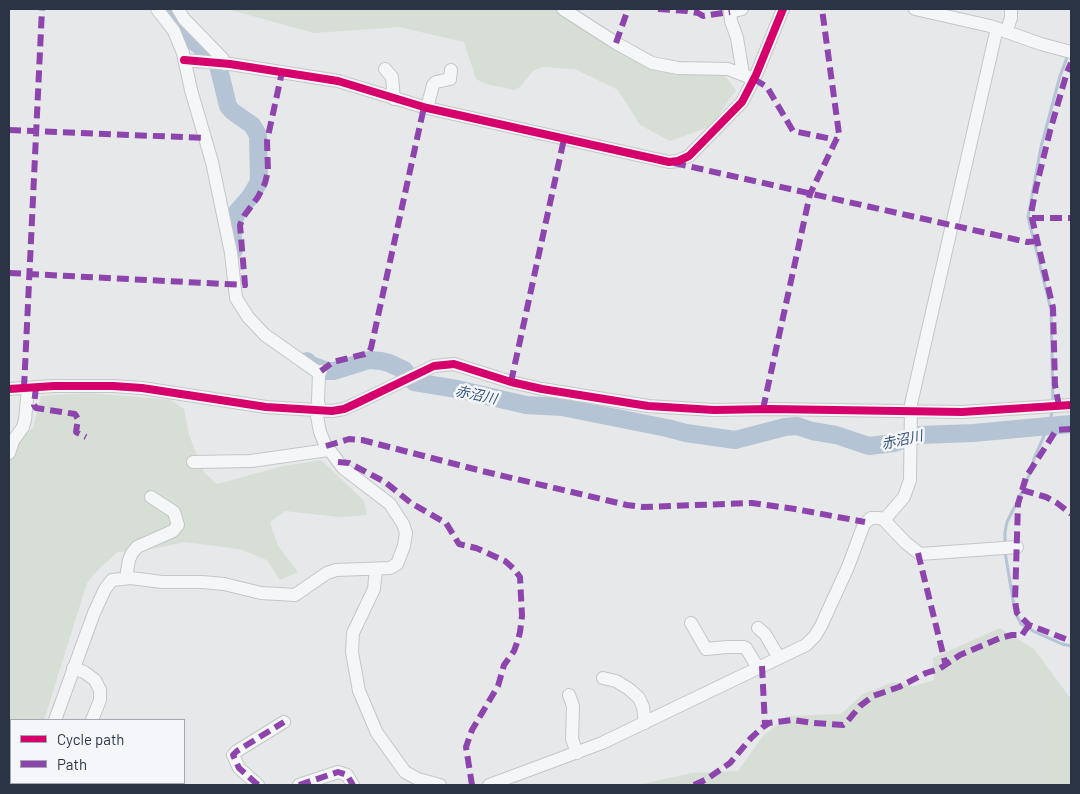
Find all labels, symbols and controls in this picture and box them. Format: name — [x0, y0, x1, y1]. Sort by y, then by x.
water label: 赤沼川 — [454, 382, 498, 408]
water label: 赤沼川 — [880, 427, 924, 453]
legend — [10, 719, 185, 784]
text: Cycle path — [57, 730, 124, 748]
text: Path — [57, 755, 87, 773]

